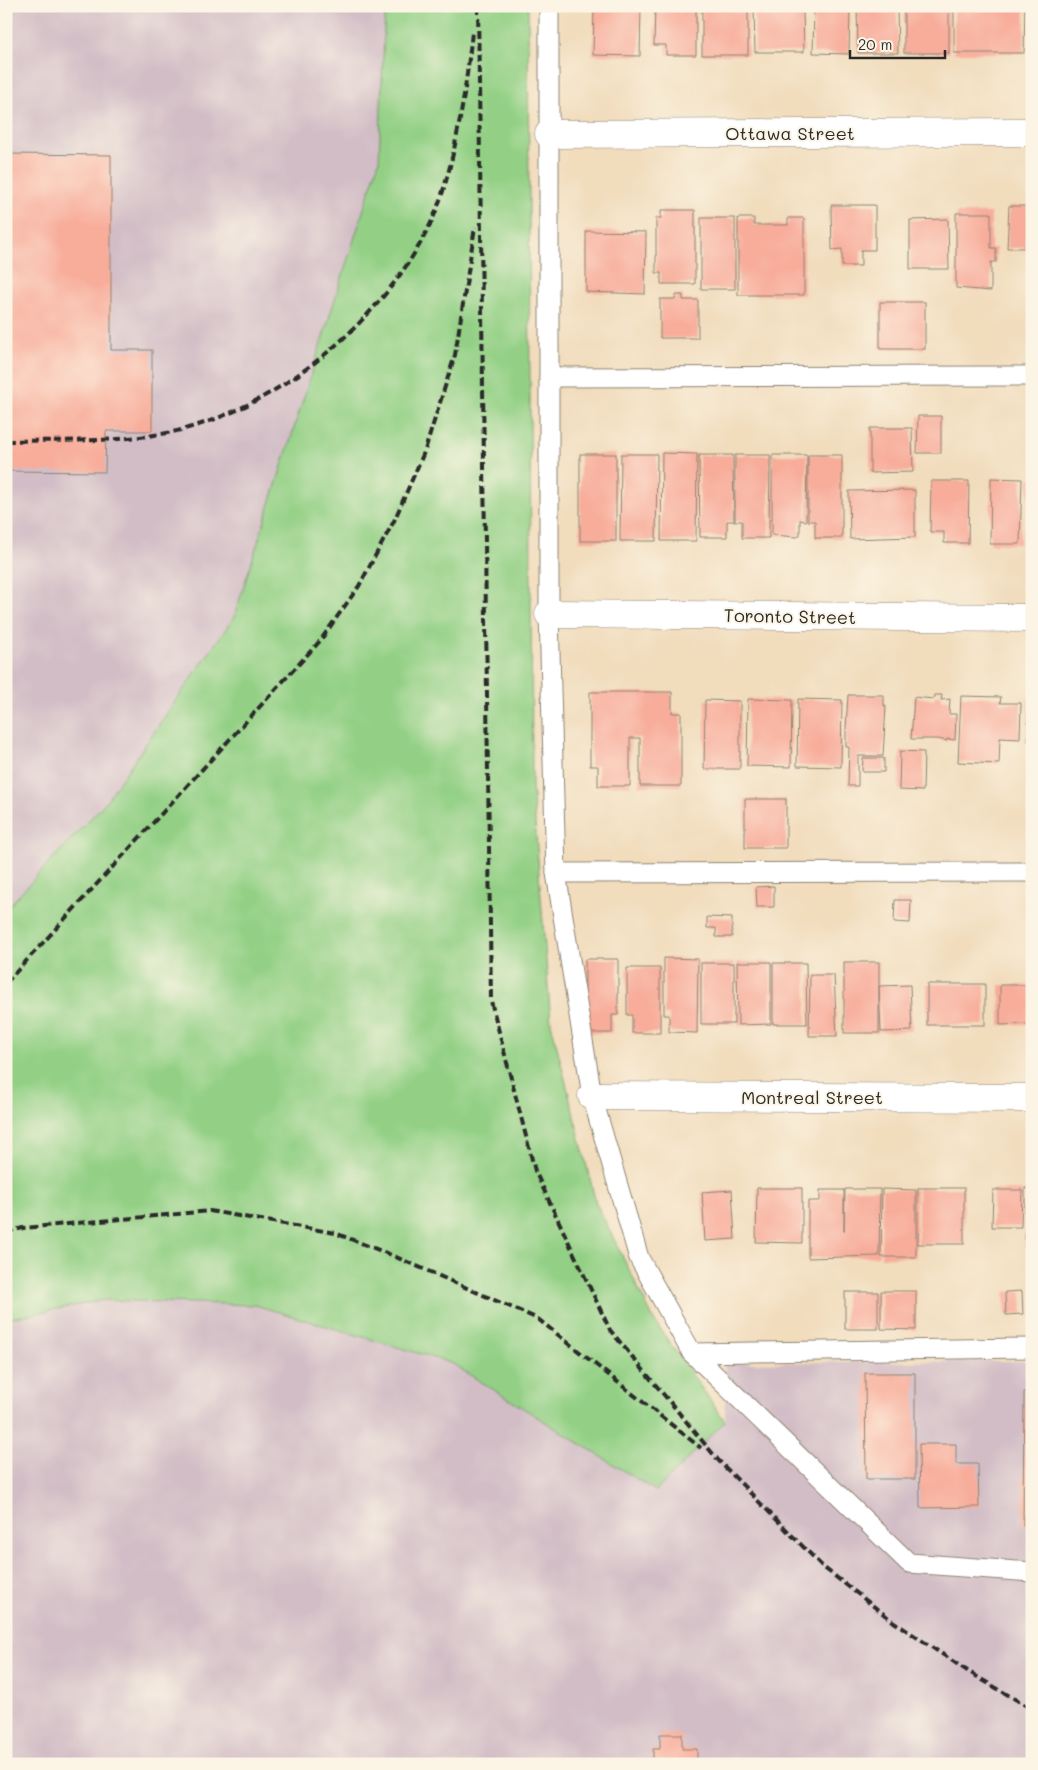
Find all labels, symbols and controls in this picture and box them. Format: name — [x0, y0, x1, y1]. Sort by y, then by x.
scale bar — [850, 28, 946, 60]
text: 20 m — [858, 34, 892, 54]
street label: Ottawa Street — [725, 121, 855, 145]
street label: Toronto Street — [724, 603, 856, 629]
street label: Montreal Street — [741, 1085, 883, 1109]

